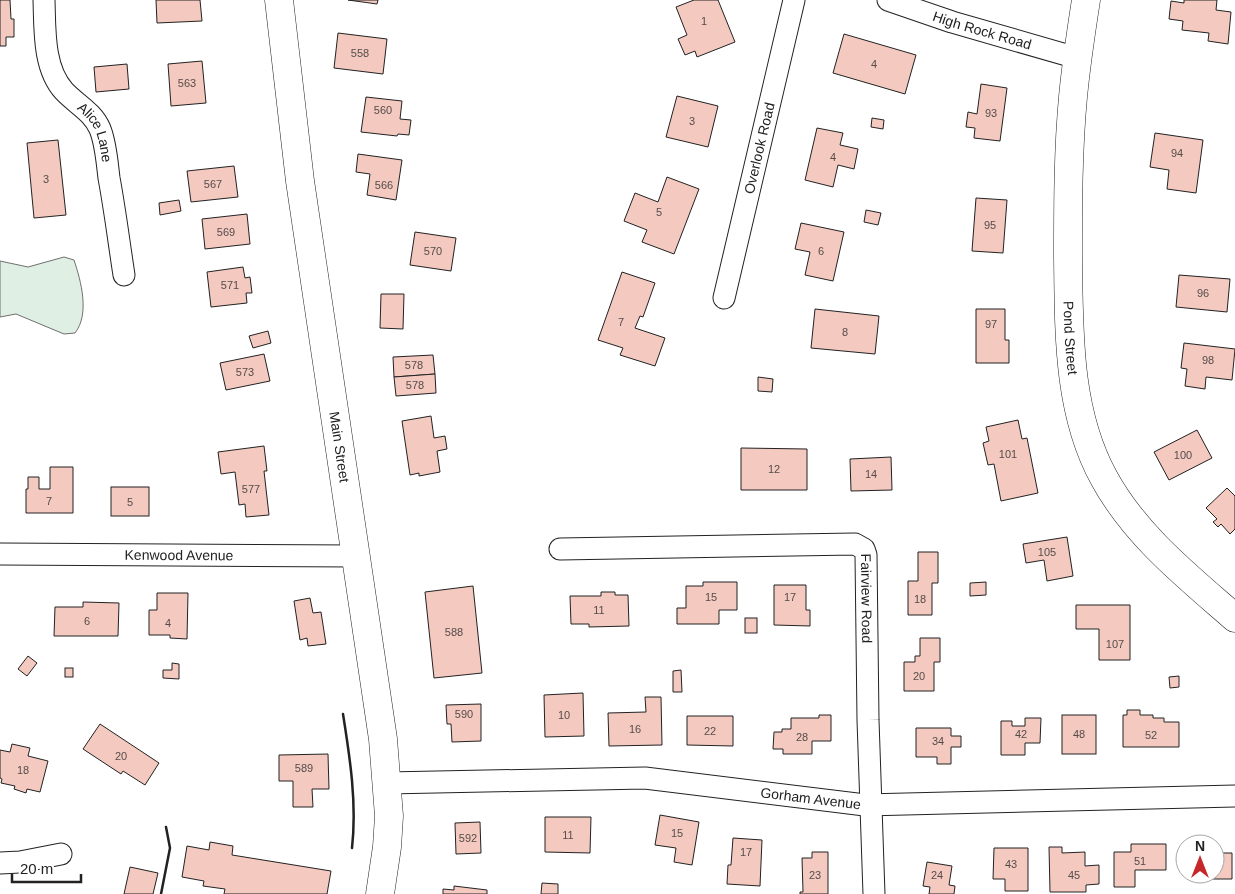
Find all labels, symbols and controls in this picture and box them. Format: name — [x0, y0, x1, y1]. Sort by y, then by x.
street label: High Rock Road — [931, 8, 1033, 52]
house number: 1 — [701, 15, 707, 27]
house number: 558 — [351, 47, 369, 59]
house number: 4 — [871, 58, 877, 70]
house number: 563 — [178, 77, 196, 89]
street label: Alice Lane — [75, 99, 115, 163]
street label: Overlook Road — [741, 101, 778, 195]
house number: 560 — [374, 104, 392, 116]
house number: 93 — [985, 107, 997, 119]
house number: 3 — [689, 115, 695, 127]
house number: 94 — [1171, 147, 1183, 159]
house number: 4 — [830, 151, 836, 163]
house number: 3 — [43, 173, 49, 185]
house number: 567 — [204, 178, 222, 190]
house number: 566 — [375, 179, 393, 191]
house number: 5 — [656, 206, 662, 218]
house number: 95 — [984, 219, 996, 231]
house number: 569 — [217, 226, 235, 238]
house number: 570 — [424, 245, 442, 257]
house number: 6 — [818, 245, 824, 257]
house number: 571 — [221, 279, 239, 291]
house number: 96 — [1197, 287, 1209, 299]
street label: Pond Street — [1061, 301, 1081, 376]
house number: 7 — [618, 316, 624, 328]
house number: 97 — [985, 318, 997, 330]
house number: 8 — [842, 326, 848, 338]
house number: 98 — [1202, 354, 1214, 366]
house number: 578 — [405, 359, 423, 371]
house number: 573 — [236, 366, 254, 378]
house number: 578 — [406, 379, 424, 391]
street label: Main Street — [326, 410, 353, 484]
house number: 101 — [999, 448, 1017, 460]
house number: 100 — [1174, 449, 1192, 461]
house number: 12 — [768, 463, 780, 475]
house number: 14 — [865, 468, 877, 480]
house number: 577 — [242, 483, 260, 495]
house number: 7 — [46, 495, 52, 507]
house number: 5 — [127, 496, 133, 508]
house number: 105 — [1038, 546, 1056, 558]
street label: Kenwood Avenue — [125, 547, 234, 563]
street label: Fairview Road — [858, 553, 875, 643]
house number: 15 — [705, 591, 717, 603]
house number: 17 — [784, 591, 796, 603]
house number: 18 — [914, 593, 926, 605]
house number: 11 — [593, 604, 605, 616]
house number: 6 — [84, 615, 90, 627]
house number: 4 — [165, 617, 171, 629]
house number: 588 — [445, 626, 463, 638]
house number: 107 — [1106, 638, 1124, 650]
house number: 20 — [913, 670, 925, 682]
house number: 590 — [455, 708, 473, 720]
house number: 10 — [558, 709, 570, 721]
house number: 16 — [629, 723, 641, 735]
house number: 22 — [704, 725, 716, 737]
house number: 42 — [1015, 728, 1027, 740]
house number: 48 — [1073, 728, 1085, 740]
house number: 52 — [1145, 729, 1157, 741]
house number: 28 — [796, 731, 808, 743]
house number: 34 — [932, 735, 944, 747]
house number: 20 — [115, 750, 127, 762]
house number: 589 — [295, 762, 313, 774]
house number: 18 — [17, 764, 29, 776]
street label: Gorham Avenue — [760, 784, 862, 812]
house number: 15 — [671, 827, 683, 839]
house number: 11 — [562, 829, 574, 841]
house number: 592 — [459, 832, 477, 844]
north arrow — [1175, 834, 1225, 884]
text: N — [1195, 838, 1205, 854]
house number: 17 — [740, 846, 752, 858]
scale bar — [12, 852, 81, 884]
house number: 51 — [1134, 855, 1146, 867]
house number: 43 — [1005, 858, 1017, 870]
text: 20 m — [20, 860, 53, 877]
house number: 23 — [809, 869, 821, 881]
house number: 24 — [931, 869, 943, 881]
house number: 45 — [1068, 869, 1080, 881]

